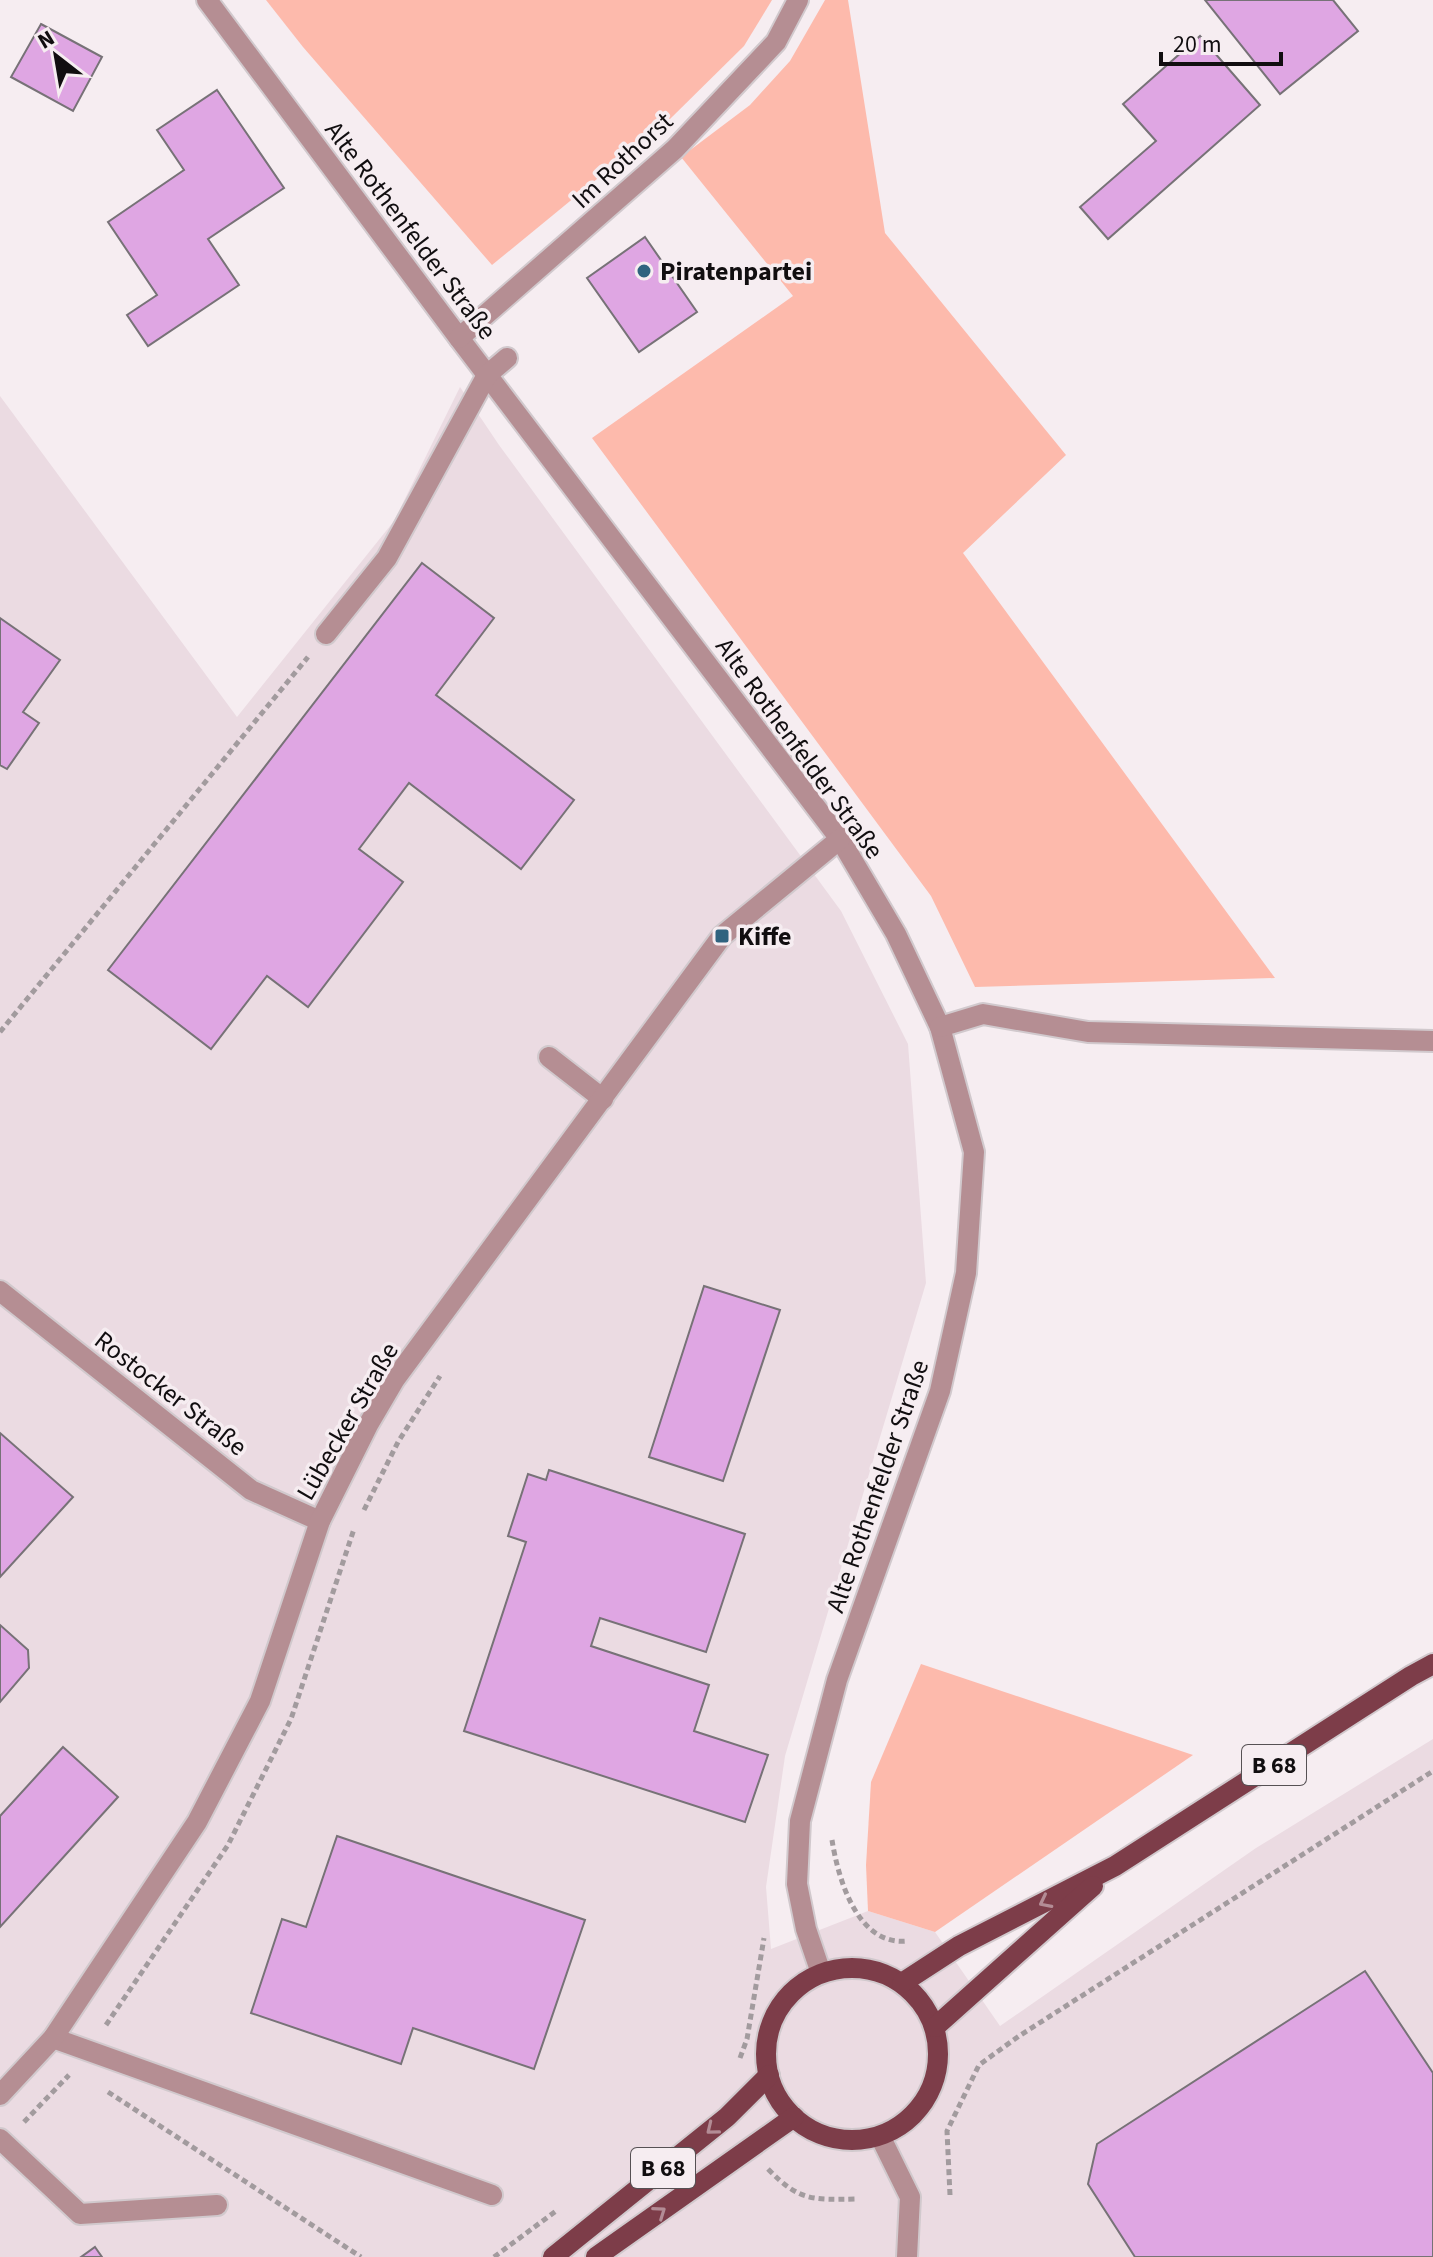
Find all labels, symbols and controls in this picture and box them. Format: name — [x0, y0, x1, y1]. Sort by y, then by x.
north arrow — [16, 16, 96, 96]
scale bar — [1161, 16, 1281, 66]
text: N — [32, 22, 61, 57]
text: 20 m — [1173, 27, 1222, 62]
street label: Im Rothorst — [563, 103, 682, 217]
street label: Alte Rothenfelder Straße — [316, 113, 505, 347]
place label: Piratenpartei — [660, 253, 812, 290]
marker: Piratenpartei — [635, 262, 653, 280]
street label: Alte Rothenfelder Straße — [707, 630, 893, 867]
place label: Kiffe — [738, 918, 791, 955]
marker: Kiffe — [713, 927, 731, 945]
street label: Rostocker Straße — [87, 1322, 255, 1465]
street label: Lübecker Straße — [287, 1336, 408, 1507]
street label: Alte Rothenfelder Straße — [817, 1355, 938, 1618]
road number: B 68 — [1242, 1745, 1306, 1785]
one-way arrow — [1039, 1892, 1054, 1907]
one-way arrow — [706, 2119, 721, 2133]
road number: B 68 — [631, 2148, 695, 2188]
one-way arrow — [651, 2207, 665, 2222]

